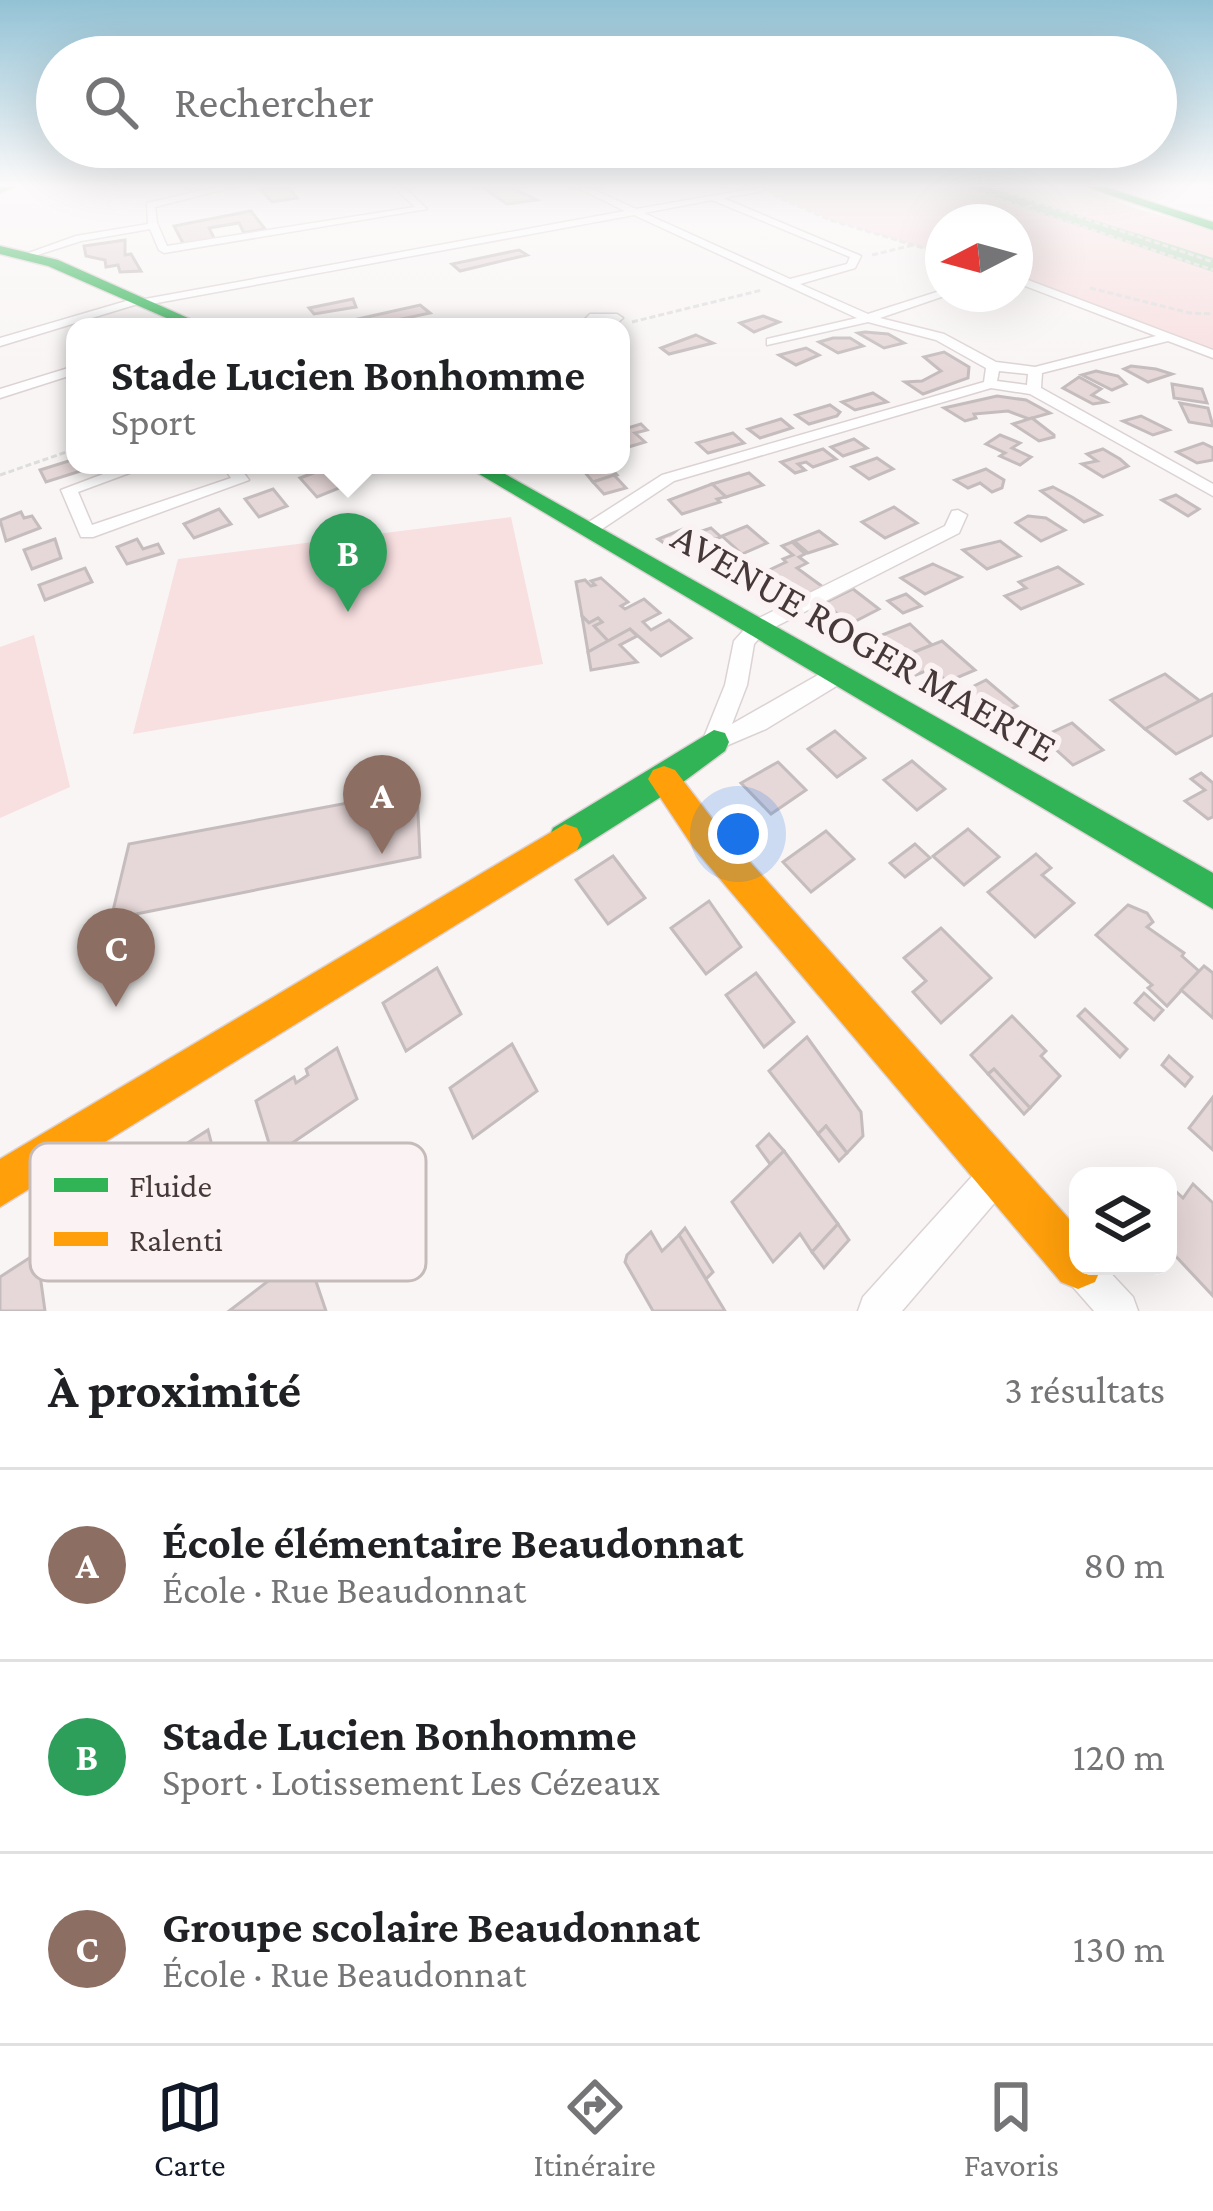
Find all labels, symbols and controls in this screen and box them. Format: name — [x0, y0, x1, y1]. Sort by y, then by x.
search box — [36, 36, 1177, 168]
icon: search — [78, 69, 144, 135]
text: Rechercher — [174, 77, 374, 127]
north arrow — [925, 204, 1033, 312]
popup — [66, 318, 630, 474]
text: Stade Lucien Bonhomme — [111, 350, 585, 400]
text: Sport — [111, 400, 196, 443]
street label: AVENUE ROGER MAERTE — [664, 512, 1065, 771]
pin: B — [309, 513, 387, 612]
pin: A — [343, 755, 421, 854]
your location — [708, 804, 768, 864]
pin: C — [77, 908, 155, 1007]
legend — [30, 1143, 426, 1281]
text: Fluide — [129, 1167, 212, 1204]
map controls — [1069, 1167, 1177, 1275]
button: layers — [1069, 1167, 1177, 1275]
text: Ralenti — [129, 1221, 223, 1258]
text: À proximité — [48, 1361, 301, 1418]
text: 3 résultats — [1004, 1368, 1165, 1411]
text: École élémentaire Beaudonnat — [162, 1518, 744, 1568]
text: A — [75, 1543, 99, 1586]
text: 80 m — [1083, 1543, 1165, 1586]
text: École · Rue Beaudonnat — [162, 1568, 526, 1611]
text: Stade Lucien Bonhomme — [162, 1710, 637, 1760]
text: B — [76, 1735, 98, 1778]
text: 120 m — [1073, 1735, 1165, 1778]
text: Sport · Lotissement Les Cézeaux — [162, 1760, 660, 1803]
text: Groupe scolaire Beaudonnat — [162, 1902, 700, 1952]
text: C — [75, 1927, 99, 1970]
text: 130 m — [1073, 1927, 1165, 1970]
text: École · Rue Beaudonnat — [162, 1952, 526, 1995]
tab: Carte — [154, 2074, 226, 2183]
tab: Itinéraire — [533, 2074, 656, 2183]
tab: Favoris — [964, 2074, 1059, 2183]

